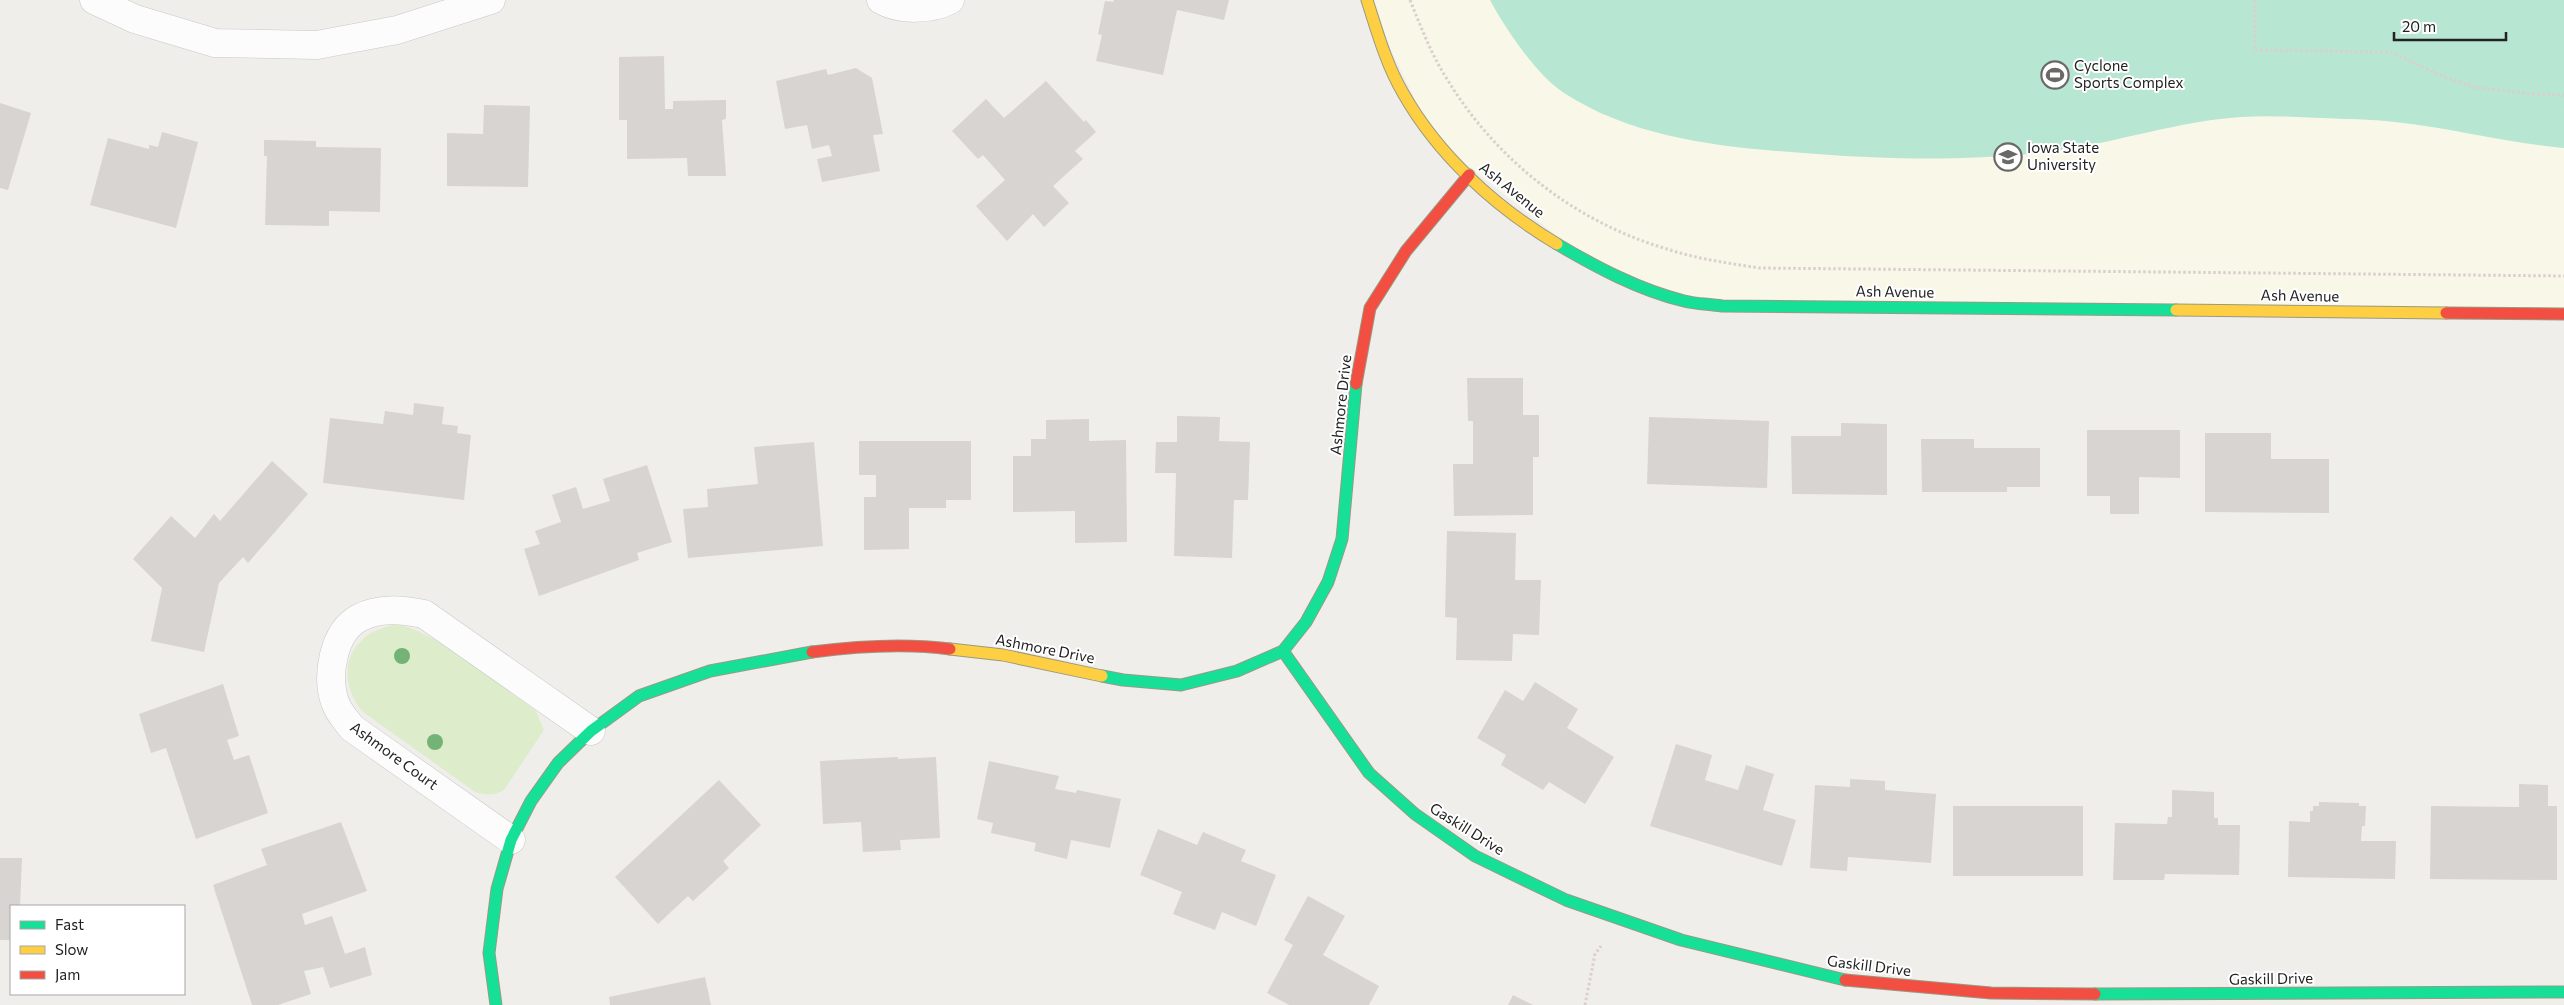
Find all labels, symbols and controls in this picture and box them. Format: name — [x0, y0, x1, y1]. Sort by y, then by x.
scale bar — [2394, 10, 2506, 42]
text: 20 m — [2402, 17, 2436, 35]
place label: Cyclone Sports Complex — [2074, 56, 2183, 91]
sports icon: Cyclone Sports Complex — [2040, 60, 2070, 90]
place label: Iowa State University — [2027, 138, 2099, 173]
school or university icon: Iowa State University — [1993, 142, 2023, 172]
street label: Ash Avenue — [1476, 157, 1549, 221]
street label: Ash Avenue — [1856, 281, 1935, 301]
street label: Ash Avenue — [2261, 285, 2340, 305]
street label: Ashmore Drive — [1326, 354, 1354, 456]
street label: Ashmore Drive — [994, 630, 1096, 666]
street label: Ashmore Court — [347, 717, 442, 793]
street label: Gaskill Drive — [1427, 798, 1508, 858]
legend — [10, 905, 185, 995]
text: Fast — [55, 915, 84, 933]
text: Slow — [55, 940, 88, 958]
street label: Gaskill Drive — [1826, 951, 1912, 979]
text: Jam — [55, 965, 80, 983]
street label: Gaskill Drive — [2229, 968, 2313, 988]

